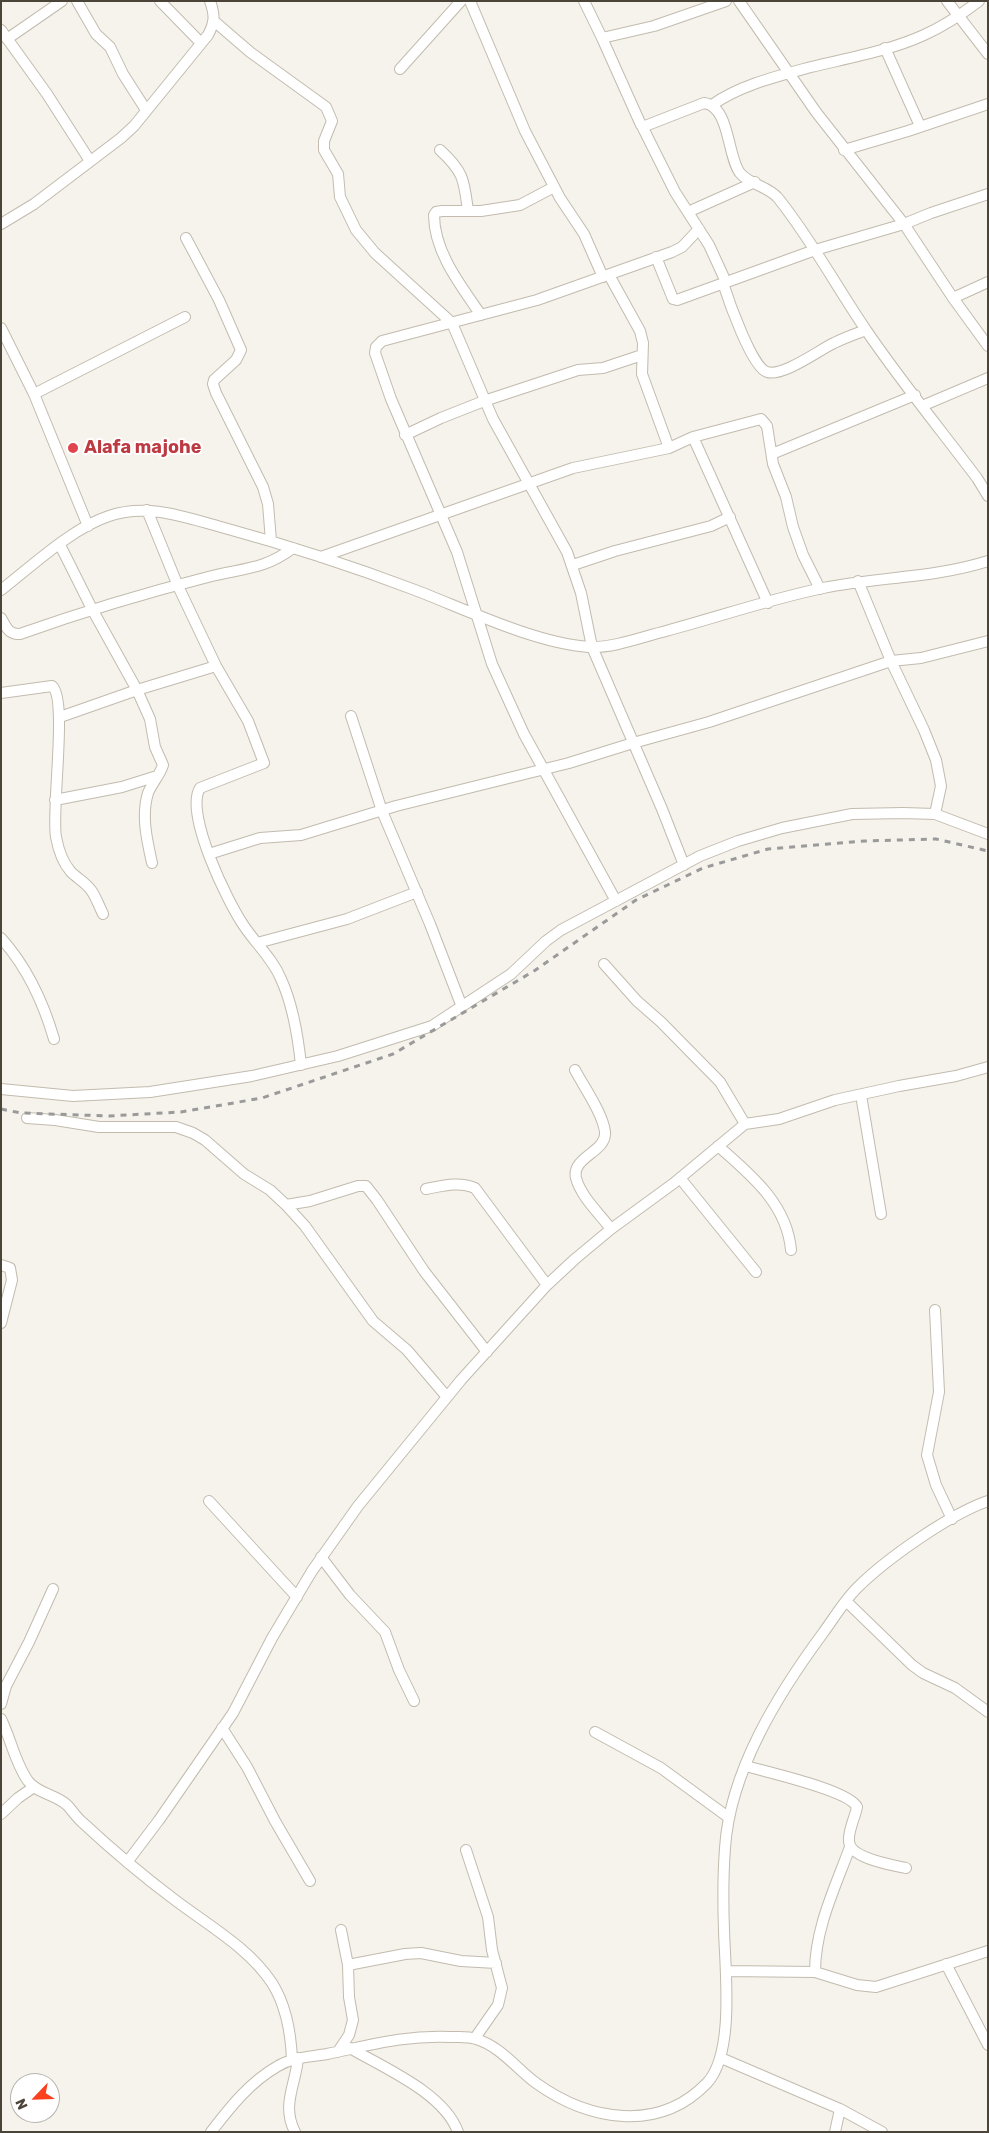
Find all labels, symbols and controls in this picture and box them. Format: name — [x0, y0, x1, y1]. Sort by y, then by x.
place label: Alafa majohe — [84, 437, 201, 459]
marker: Alafa majohe — [66, 441, 80, 455]
north arrow — [10, 2073, 60, 2123]
text: N — [12, 2096, 32, 2112]

